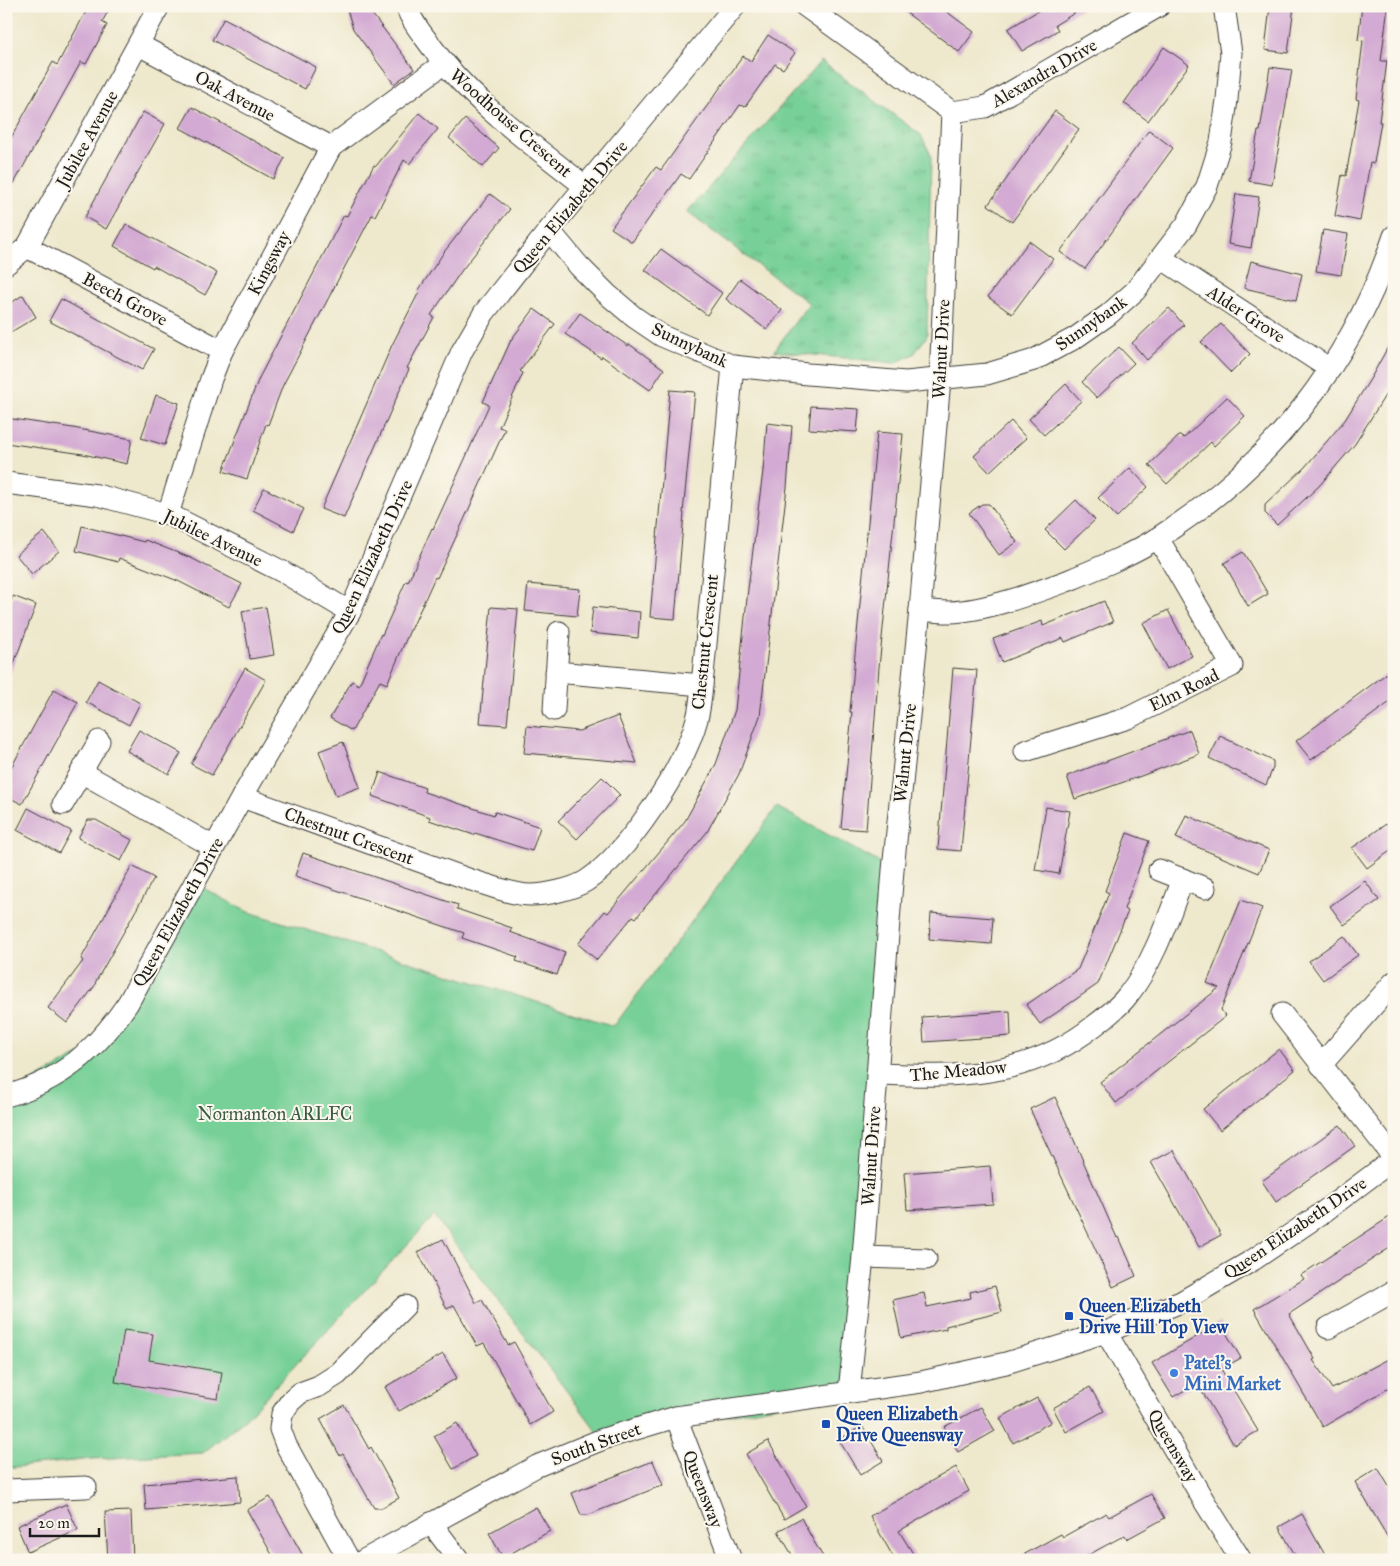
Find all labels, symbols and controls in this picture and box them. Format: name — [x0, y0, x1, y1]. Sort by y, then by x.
street label: Alexandra Drive — [986, 34, 1101, 113]
street label: Woodhouse Crescent — [445, 64, 577, 182]
street label: Oak Avenue — [191, 66, 279, 126]
street label: Jubilee Avenue — [50, 87, 124, 194]
street label: Queen Elizabeth Drive — [508, 136, 632, 278]
street label: Kingsway — [243, 226, 296, 300]
street label: Beech Grove — [79, 267, 171, 331]
street label: Alder Grove — [1202, 280, 1289, 347]
street label: Sunnybank — [1051, 290, 1131, 356]
street label: Walnut Drive — [927, 299, 955, 399]
street label: Sunnybank — [648, 318, 732, 373]
street label: Queen Elizabeth Drive — [327, 476, 417, 638]
street label: Jubilee Avenue — [157, 504, 266, 572]
street label: Chestnut Crescent — [687, 572, 723, 711]
street label: Elm Road — [1145, 664, 1223, 716]
street label: Walnut Drive — [889, 702, 921, 804]
street label: Chestnut Crescent — [281, 802, 417, 870]
street label: Queen Elizabeth Drive — [128, 833, 228, 991]
street label: The Meadow — [909, 1056, 1008, 1086]
park label: Normanton ARLFC — [198, 1103, 352, 1125]
street label: Walnut Drive — [857, 1105, 885, 1207]
street label: Queen Elizabeth Drive — [1219, 1172, 1371, 1284]
place label: Queen Elizabeth Drive Hill Top View — [1079, 1295, 1229, 1339]
marker: Queen Elizabeth Drive Hill Top View — [1063, 1310, 1075, 1322]
place label: Patel's Mini Market — [1184, 1352, 1282, 1395]
marker: Patel's Mini Market — [1168, 1367, 1180, 1379]
place label: Queen Elizabeth Drive Queensway — [836, 1403, 964, 1447]
street label: Queensway — [1143, 1405, 1203, 1487]
street label: South Street — [548, 1417, 645, 1470]
marker: Queen Elizabeth Drive Queensway — [820, 1418, 832, 1430]
street label: Queensway — [678, 1447, 728, 1531]
scale bar — [30, 1506, 99, 1538]
text: 20 m — [38, 1514, 70, 1532]

